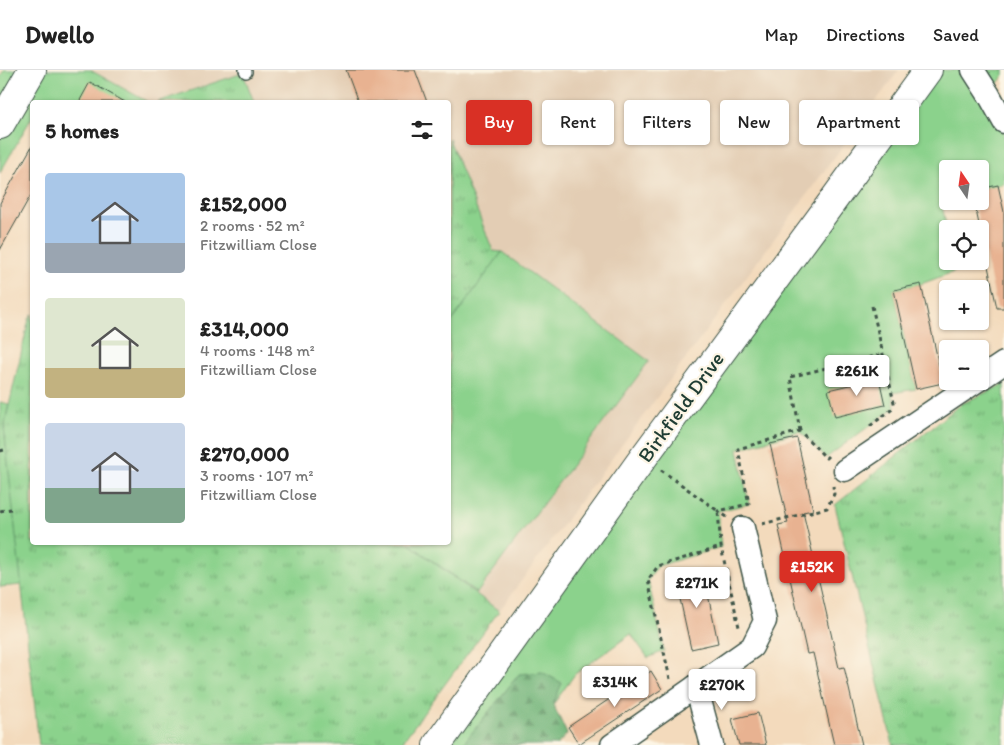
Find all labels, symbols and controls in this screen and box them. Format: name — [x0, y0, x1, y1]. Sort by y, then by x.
text: Dwello — [25, 20, 94, 49]
text: Map — [765, 24, 798, 46]
text: Directions — [826, 24, 905, 46]
text: Saved — [933, 24, 979, 46]
chip: Buy — [466, 100, 532, 145]
chip: Rent — [542, 100, 614, 145]
chip: Filters — [624, 100, 710, 145]
chip: New — [720, 100, 789, 145]
chip: Apartment — [799, 100, 919, 145]
icon: filters — [408, 116, 436, 144]
text: 5 homes — [45, 118, 119, 143]
north arrow — [939, 160, 989, 210]
map controls — [939, 160, 989, 390]
text: £152,000 — [200, 191, 287, 216]
icon: home — [85, 193, 145, 253]
text: 2 rooms · 52 m² — [200, 216, 305, 235]
button: locate — [939, 220, 989, 270]
text: Fitzwilliam Close — [200, 235, 317, 254]
button: + — [939, 280, 989, 330]
text: £314,000 — [200, 316, 289, 341]
icon: home — [85, 318, 145, 378]
button: − — [939, 340, 989, 390]
text: 4 rooms · 148 m² — [200, 341, 315, 360]
street label: Birkfield Drive — [632, 347, 729, 467]
pin: £261K — [822, 354, 892, 397]
text: Fitzwilliam Close — [200, 360, 317, 379]
text: £261K — [835, 361, 879, 380]
text: £270,000 — [200, 441, 289, 466]
icon: home — [85, 443, 145, 503]
text: 3 rooms · 107 m² — [200, 466, 313, 485]
text: Fitzwilliam Close — [200, 485, 317, 504]
pin: £152K — [777, 550, 847, 593]
text: £152K — [790, 557, 834, 576]
pin: £271K — [662, 566, 732, 609]
text: £271K — [676, 573, 718, 592]
pin: £314K — [580, 666, 650, 708]
pin: £270K — [687, 668, 757, 711]
text: £314K — [593, 672, 637, 691]
text: £270K — [700, 675, 745, 694]

